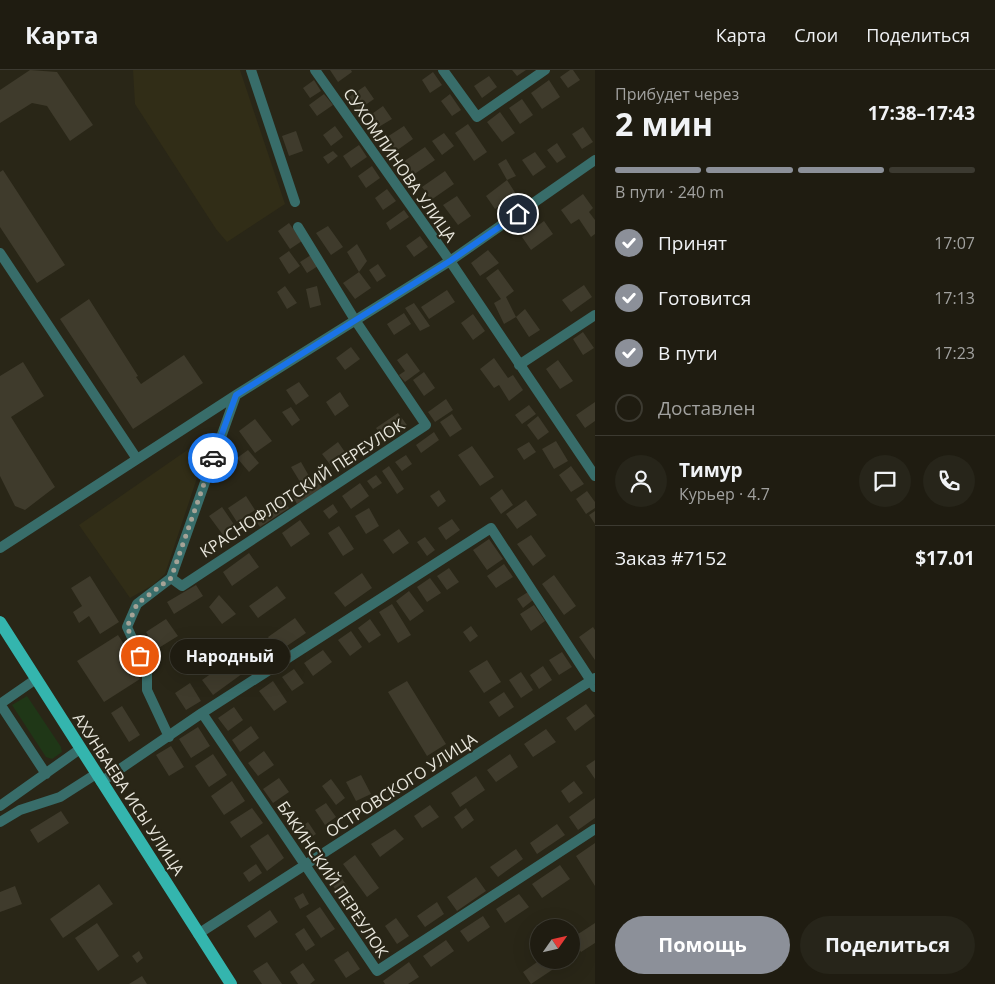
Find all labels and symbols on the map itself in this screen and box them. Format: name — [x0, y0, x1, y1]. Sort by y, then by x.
street label: СУХОМЛИНОВА УЛИЦА — [338, 84, 462, 247]
pin — [497, 193, 539, 235]
street label: КРАСНОФЛОТСКИЙ ПЕРЕУЛОК — [195, 413, 409, 563]
courier — [188, 433, 238, 483]
pin — [119, 635, 161, 677]
callout: Народный — [170, 638, 290, 674]
street label: АХУНБАЕВА ИСЫ УЛИЦА — [68, 708, 190, 880]
street label: ОСТРОВСКОГО УЛИЦА — [321, 727, 482, 842]
street label: БАКИНСКИЙ ПЕРЕУЛОК — [272, 796, 394, 962]
north arrow — [530, 919, 580, 969]

